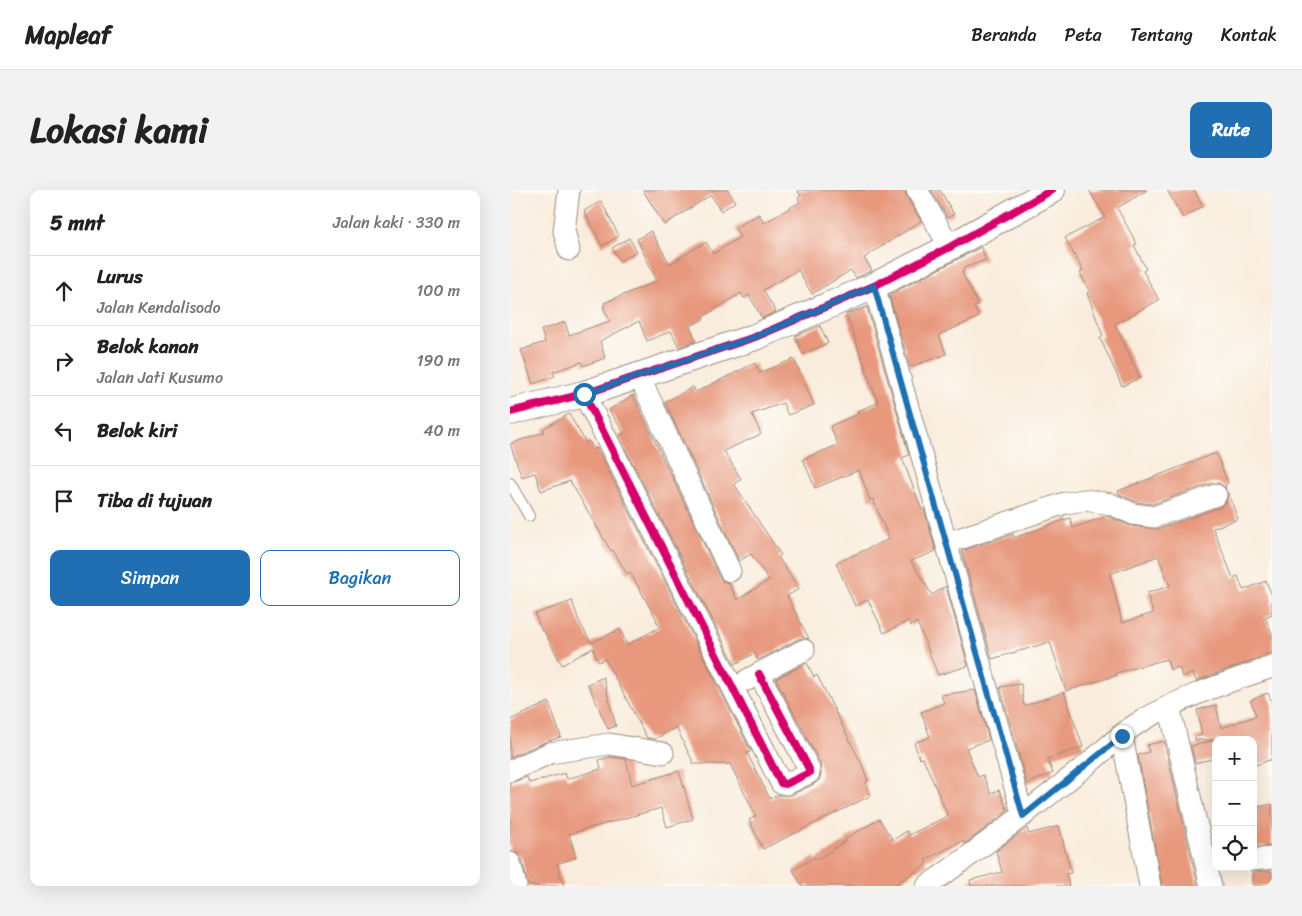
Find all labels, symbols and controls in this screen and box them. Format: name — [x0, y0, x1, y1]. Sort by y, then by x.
text: Mapleaf — [25, 14, 111, 56]
text: Beranda — [971, 19, 1037, 51]
text: Peta — [1065, 19, 1102, 51]
text: Tentang — [1130, 19, 1193, 51]
text: Kontak — [1221, 19, 1277, 51]
text: Lokasi kami — [30, 99, 208, 161]
button: Rute — [1190, 102, 1272, 158]
text: 5 mnt — [50, 204, 104, 242]
text: Jalan kaki · 330 m — [333, 208, 460, 237]
text: Lurus — [97, 260, 143, 293]
text: 100 m — [416, 276, 460, 305]
icon: ahead — [50, 277, 78, 305]
text: Jalan Kendalisodo — [97, 293, 221, 322]
text: Belok kanan — [97, 330, 199, 363]
text: 190 m — [417, 346, 460, 375]
icon: right — [50, 347, 78, 375]
text: Jalan Jati Kusumo — [97, 363, 223, 392]
route start — [573, 383, 596, 406]
text: Belok kiri — [97, 414, 177, 447]
text: 40 m — [423, 416, 460, 445]
icon: left — [50, 417, 78, 445]
text: Tiba di tujuan — [97, 484, 212, 517]
icon: arrive — [50, 487, 78, 515]
button: Simpan — [50, 550, 250, 606]
button: Bagikan — [260, 550, 460, 606]
route end — [1111, 725, 1134, 748]
map controls — [1212, 736, 1257, 871]
button: + — [1212, 736, 1257, 781]
button: − — [1212, 781, 1257, 826]
button: locate — [1212, 826, 1257, 871]

